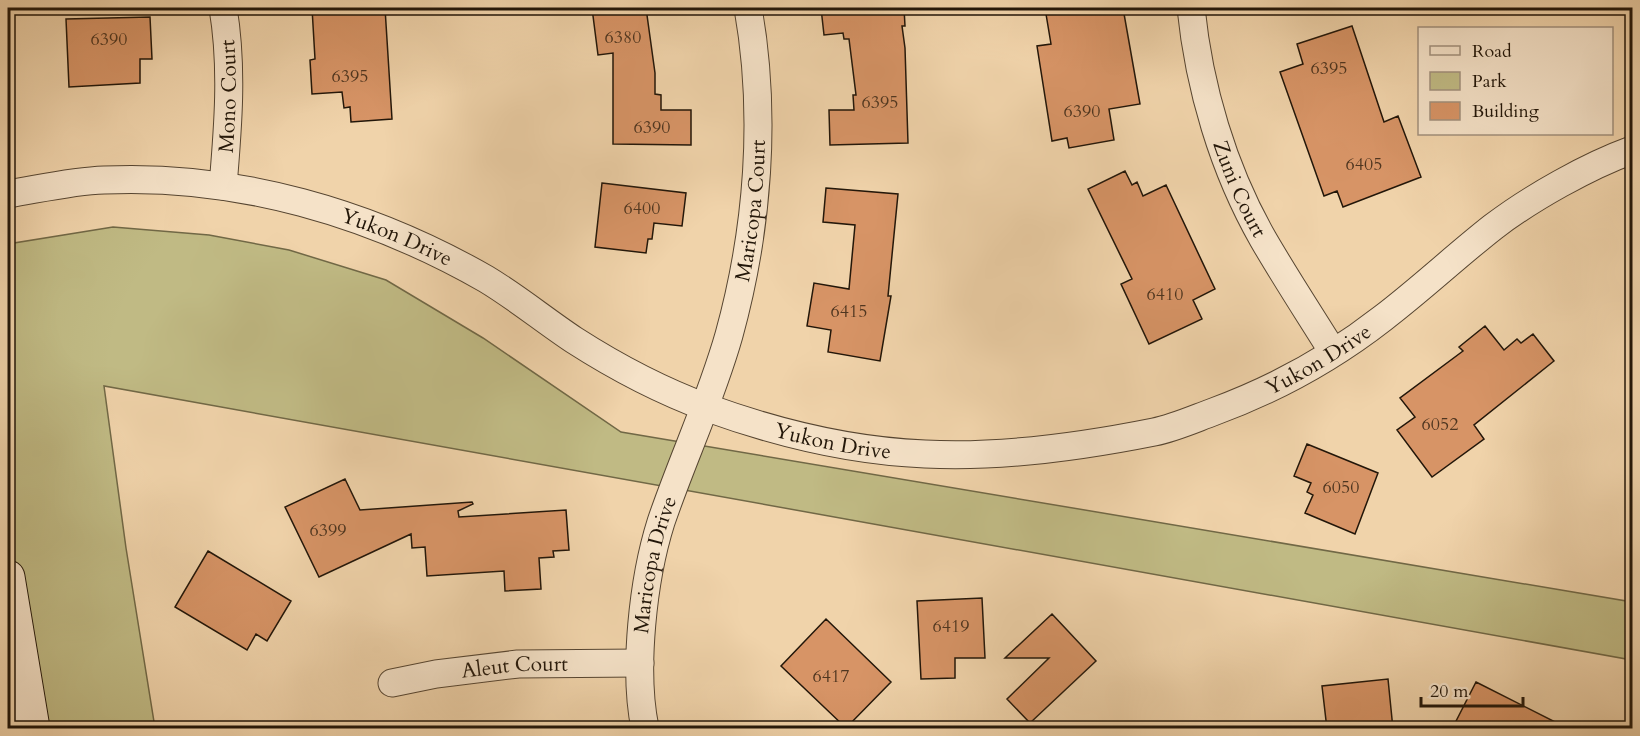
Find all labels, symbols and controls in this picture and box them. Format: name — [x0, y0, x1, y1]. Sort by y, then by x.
house number: 6380 — [605, 25, 641, 50]
house number: 6390 — [91, 27, 127, 52]
legend — [1418, 27, 1613, 135]
street label: Mono Court — [211, 38, 243, 154]
text: Road — [1472, 39, 1512, 64]
house number: 6395 — [1311, 56, 1347, 81]
house number: 6395 — [332, 64, 368, 89]
text: Park — [1472, 69, 1507, 94]
house number: 6395 — [862, 90, 898, 115]
house number: 6390 — [1064, 99, 1100, 124]
text: Building — [1472, 99, 1540, 124]
house number: 6390 — [634, 115, 670, 140]
street label: Zuni Court — [1206, 136, 1274, 243]
street label: Maricopa Court — [728, 139, 772, 284]
house number: 6405 — [1346, 152, 1382, 177]
house number: 6400 — [624, 196, 660, 221]
street label: Yukon Drive — [337, 201, 457, 273]
house number: 6410 — [1147, 282, 1183, 307]
house number: 6415 — [831, 299, 867, 324]
street label: Yukon Drive — [1261, 317, 1377, 402]
house number: 6052 — [1422, 412, 1458, 437]
street label: Yukon Drive — [771, 415, 893, 466]
house number: 6050 — [1323, 475, 1359, 500]
street label: Maricopa Drive — [627, 492, 684, 635]
house number: 6399 — [310, 518, 346, 543]
house number: 6419 — [933, 614, 969, 639]
street label: Aleut Court — [460, 649, 568, 685]
house number: 6417 — [813, 664, 849, 689]
scale bar — [1421, 670, 1523, 708]
text: 20 m — [1430, 679, 1469, 704]

